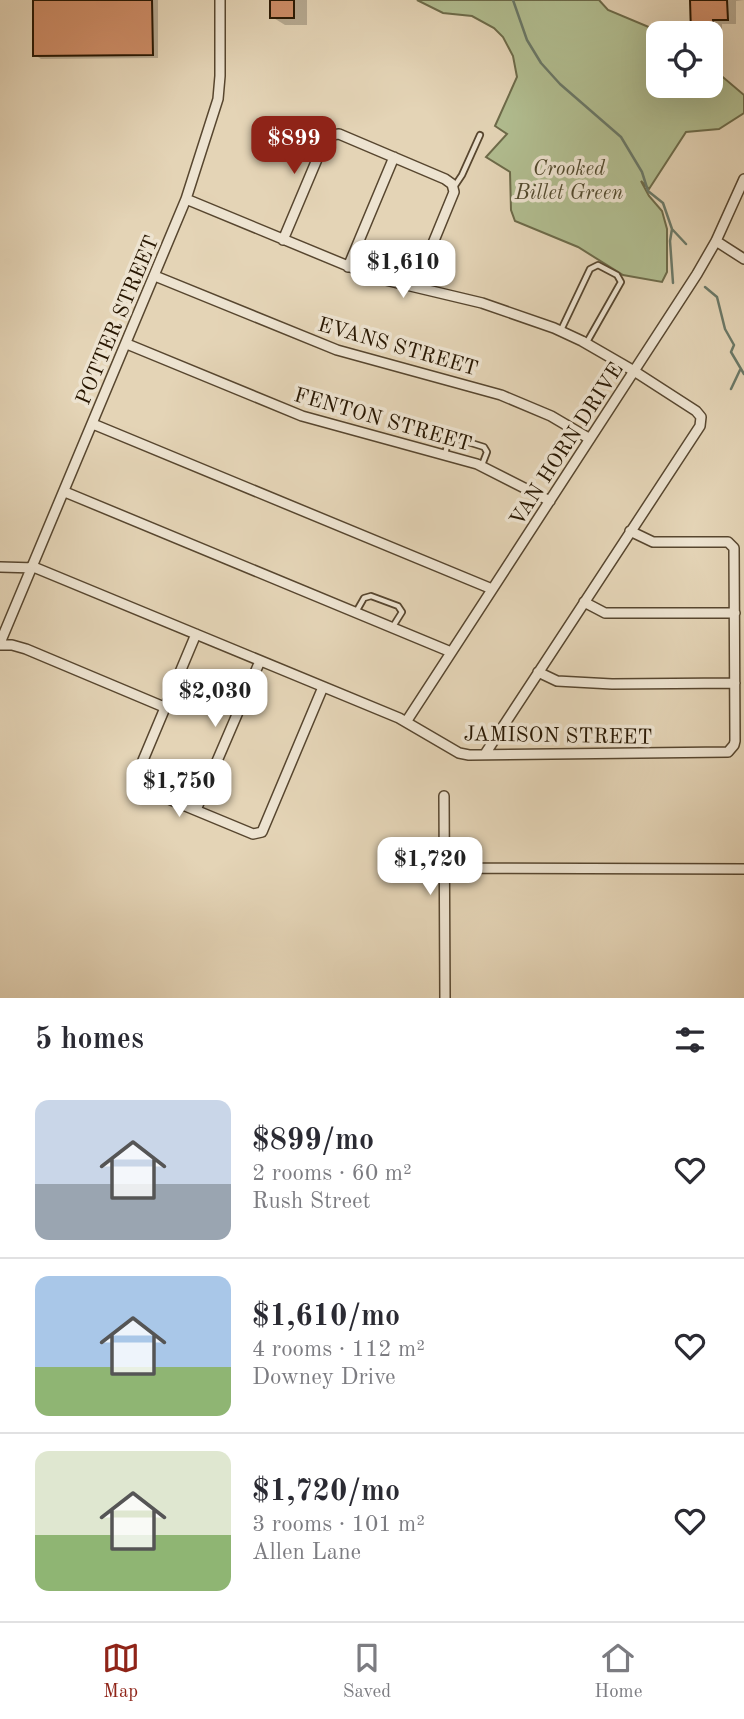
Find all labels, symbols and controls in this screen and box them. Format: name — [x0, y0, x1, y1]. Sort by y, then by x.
map controls — [646, 21, 723, 98]
button: locate — [646, 21, 723, 98]
pin: $899 — [253, 116, 335, 176]
text: $899 — [267, 127, 321, 150]
park label: Crooked Billet Green — [514, 159, 623, 204]
street label: POTTER STREET — [73, 233, 163, 408]
pin: $1,610 — [346, 240, 460, 300]
text: $1,610 — [366, 251, 440, 274]
street label: EVANS STREET — [315, 314, 480, 380]
street label: VAN HORN DRIVE — [507, 359, 628, 530]
street label: FENTON STREET — [291, 385, 474, 456]
pin: $2,030 — [158, 670, 272, 729]
text: $2,030 — [178, 680, 252, 703]
street label: JAMISON STREET — [463, 724, 653, 749]
pin: $1,750 — [122, 760, 236, 819]
text: $1,750 — [142, 770, 216, 793]
pin: $1,720 — [373, 838, 487, 897]
text: $1,720 — [393, 848, 467, 871]
icon: filters — [671, 1021, 709, 1059]
text: 5 homes — [35, 1025, 144, 1055]
text: $899/mo — [252, 1126, 374, 1156]
icon: home — [91, 1128, 175, 1212]
icon: heart — [671, 1151, 709, 1189]
text: 2 rooms · 60 m² — [252, 1162, 412, 1185]
text: Rush Street — [252, 1190, 371, 1213]
text: $1,610/mo — [252, 1302, 400, 1332]
icon: home — [91, 1304, 175, 1388]
icon: heart — [671, 1327, 709, 1365]
text: 4 rooms · 112 m² — [252, 1338, 425, 1361]
text: Downey Drive — [252, 1366, 396, 1389]
text: $1,720/mo — [252, 1477, 400, 1507]
icon: home — [91, 1479, 175, 1563]
icon: heart — [671, 1502, 709, 1540]
text: 3 rooms · 101 m² — [252, 1513, 425, 1536]
text: Allen Lane — [252, 1541, 361, 1564]
tab: Map — [102, 1639, 140, 1704]
tab: Saved — [343, 1639, 391, 1704]
tab: Home — [594, 1639, 642, 1704]

